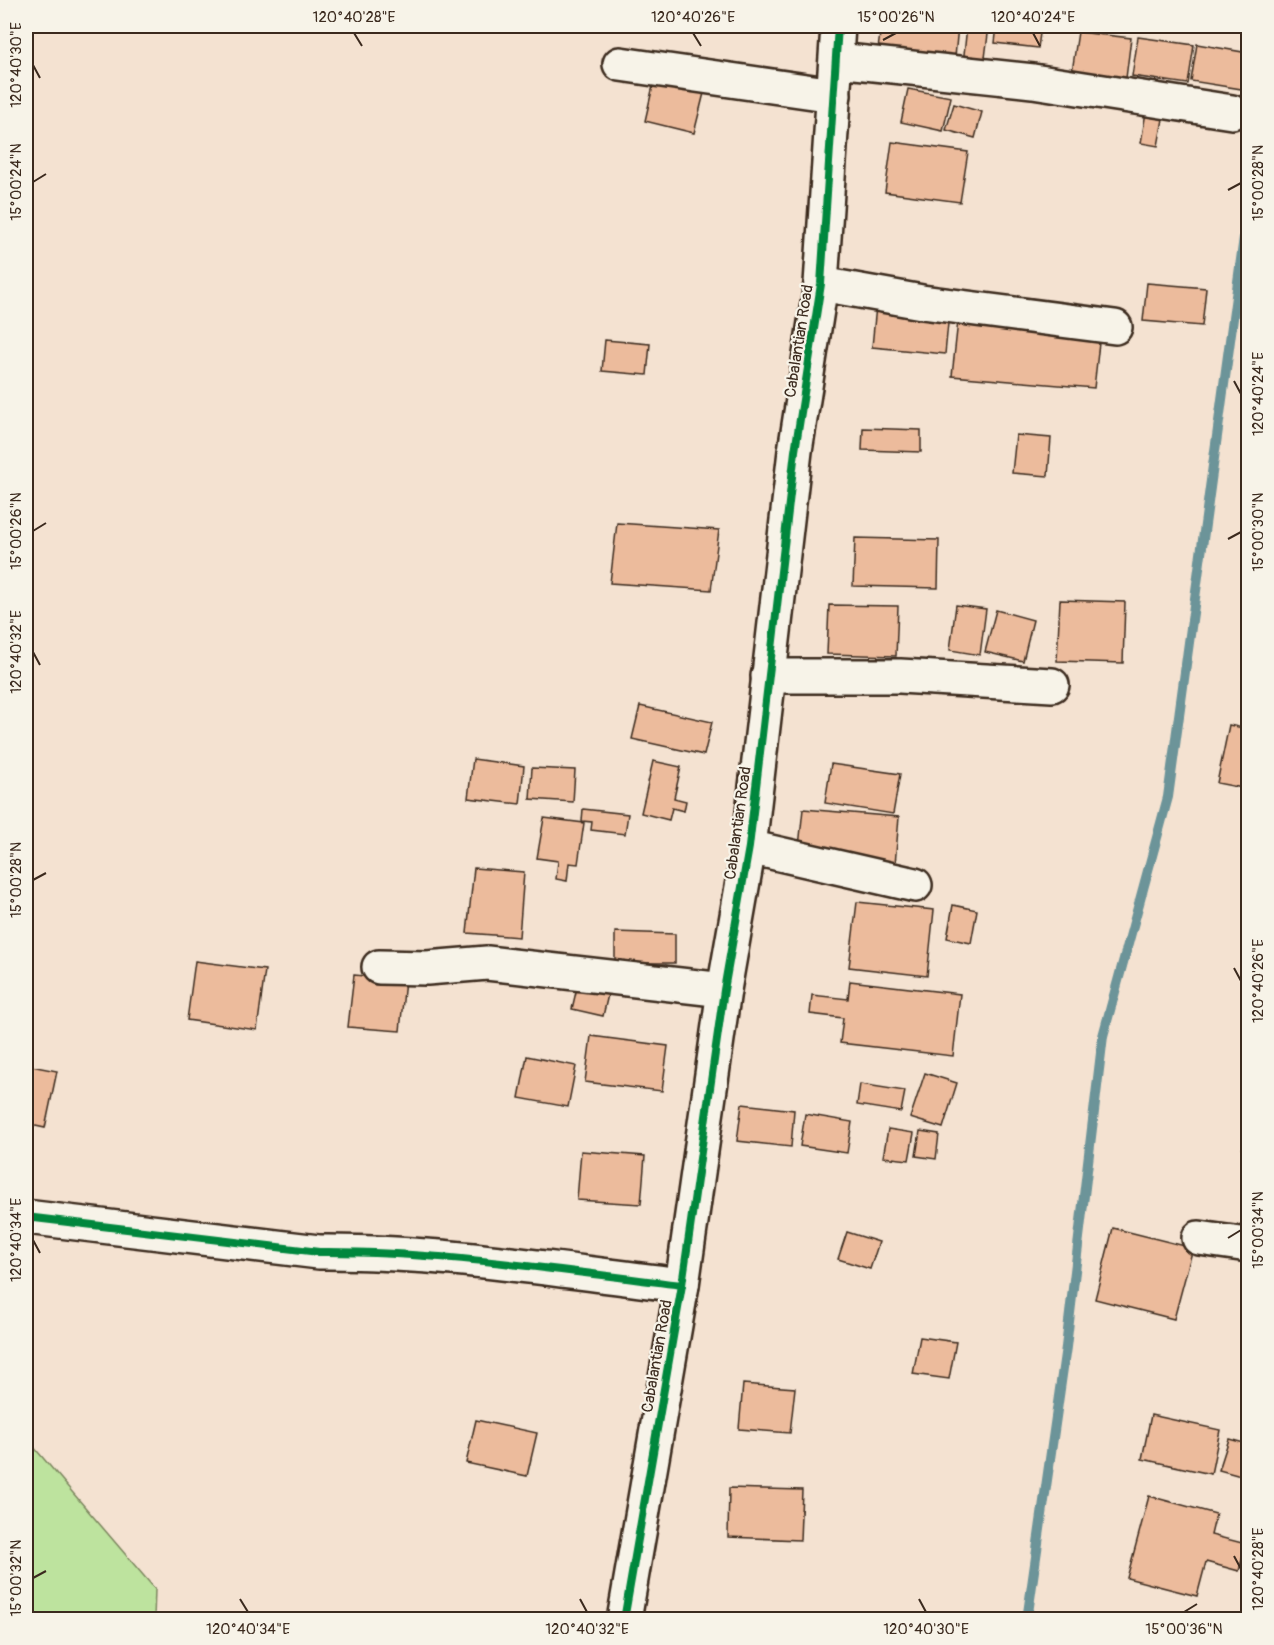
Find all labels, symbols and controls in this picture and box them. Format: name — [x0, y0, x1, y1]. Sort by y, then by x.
text: 120°40'28"E — [313, 8, 396, 27]
text: 120°40'26"E — [651, 8, 735, 27]
text: 15°00'26"N — [857, 8, 935, 27]
text: 120°40'24"E — [991, 8, 1075, 27]
text: 120°40'30"E — [7, 22, 26, 108]
text: 15°00'24"N — [7, 143, 26, 221]
text: 15°00'28"N — [1249, 145, 1268, 221]
street label: Cabalantian Road — [780, 283, 818, 399]
text: 120°40'24"E — [1249, 352, 1268, 436]
text: 15°00'26"N — [7, 492, 26, 570]
text: 15°00'30"N — [1249, 493, 1268, 571]
text: 120°40'32"E — [7, 610, 26, 694]
street label: Cabalantian Road — [720, 765, 756, 881]
text: 15°00'28"N — [7, 842, 26, 918]
text: 120°40'26"E — [1249, 939, 1268, 1023]
text: 15°00'34"N — [1249, 1191, 1268, 1269]
text: 120°40'34"E — [7, 1198, 26, 1282]
street label: Cabalantian Road — [637, 1298, 677, 1414]
text: 120°40'28"E — [1249, 1527, 1268, 1610]
text: 15°00'32"N — [7, 1539, 26, 1617]
text: 120°40'34"E — [206, 1620, 290, 1639]
text: 120°40'32"E — [545, 1620, 629, 1639]
text: 120°40'30"E — [883, 1620, 969, 1639]
text: 15°00'36"N — [1145, 1620, 1223, 1639]

